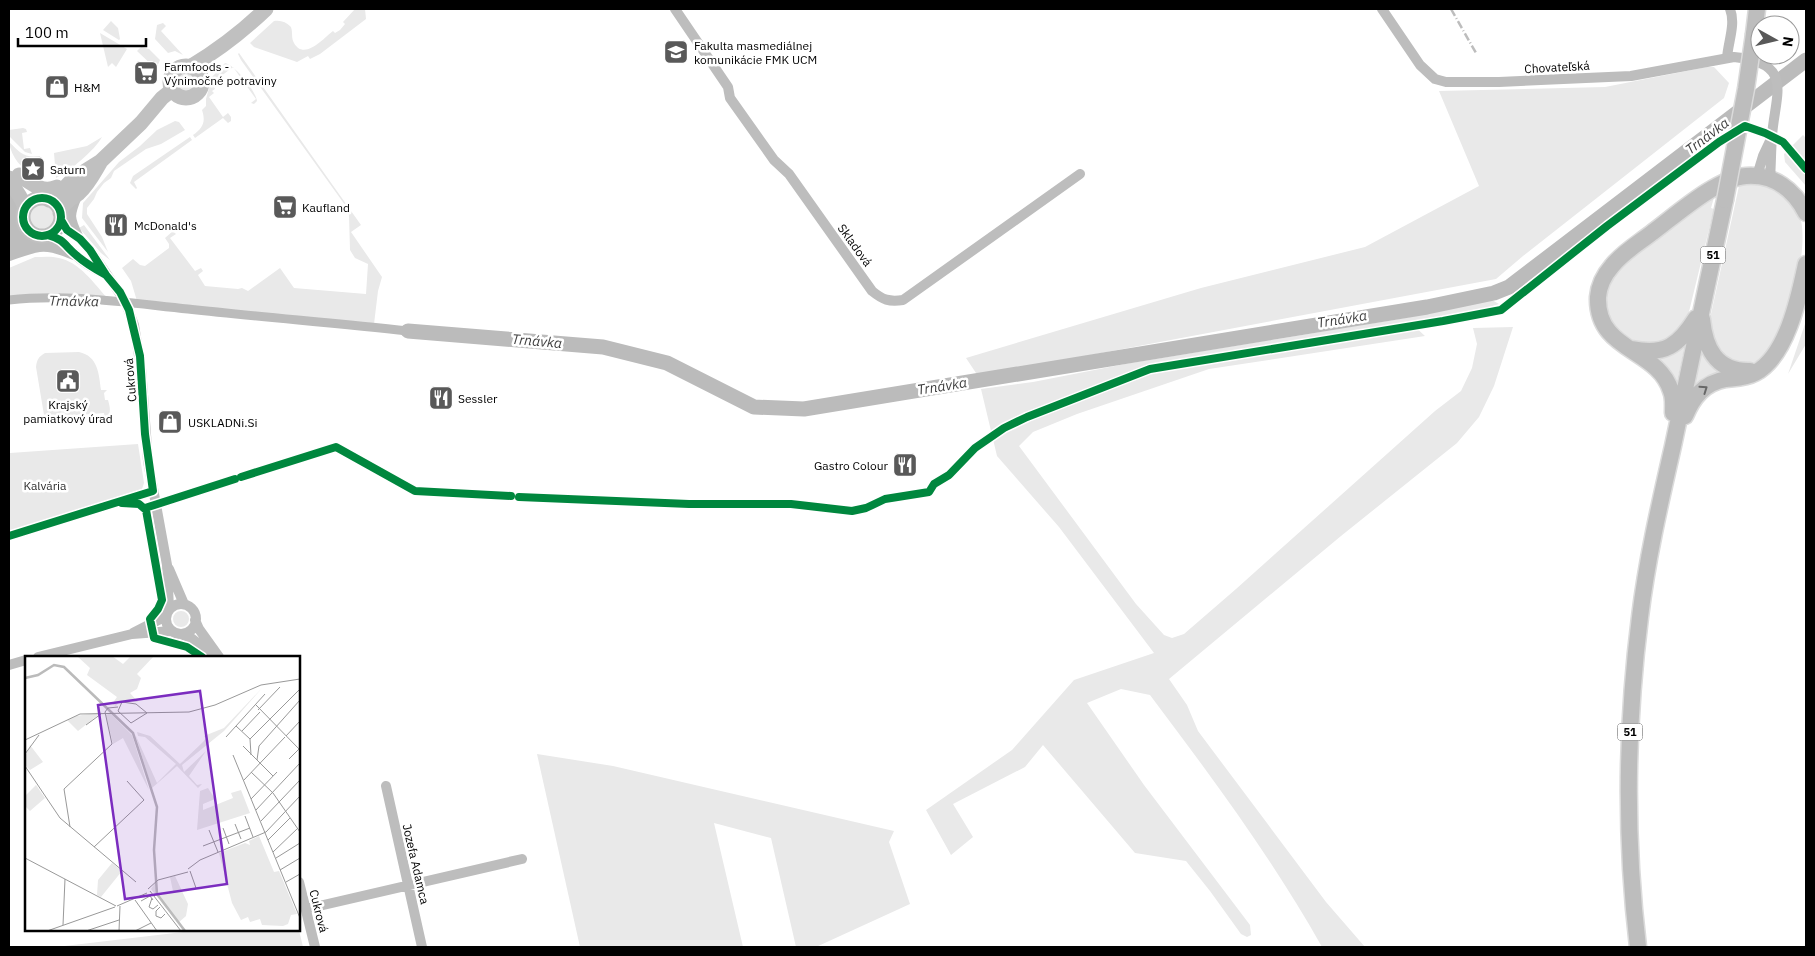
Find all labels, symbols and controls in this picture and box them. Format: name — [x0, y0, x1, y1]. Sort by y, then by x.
scale bar — [18, 15, 145, 47]
north arrow — [1750, 15, 1800, 65]
text: 100 m — [25, 23, 69, 42]
text: N — [1778, 36, 1797, 48]
place label: Fakulta masmediálnej komunikácie FMK UCM — [694, 38, 817, 67]
school or university icon: Fakulta masmediálnej komunikácie FMK UCM — [663, 39, 689, 65]
street label: Chovateľská — [1524, 58, 1591, 76]
place label: Farmfoods - Výnimočné potraviny — [164, 59, 277, 88]
supermarket icon: Farmfoods - Výnimočné potraviny — [133, 60, 159, 86]
shop icon: H&M — [44, 74, 70, 100]
place label: H&M — [74, 80, 101, 95]
water label: Trnávka — [1682, 114, 1732, 158]
place icon: Saturn — [20, 156, 46, 182]
place label: Saturn — [50, 162, 86, 177]
supermarket icon: Kaufland — [272, 194, 298, 220]
place label: Kaufland — [302, 200, 350, 215]
restaurant icon: McDonald's — [103, 212, 129, 238]
place label: McDonald's — [134, 218, 197, 233]
street label: Skladová — [835, 221, 876, 270]
road number: 51 — [1700, 246, 1726, 264]
water label: Trnávka — [49, 292, 99, 310]
water label: Trnávka — [1316, 306, 1368, 332]
water label: Trnávka — [511, 330, 563, 352]
street label: Cukrová — [121, 357, 139, 402]
public building icon: Krajský pamiatkový úrad — [55, 368, 81, 394]
water label: Trnávka — [916, 373, 968, 399]
restaurant icon: Sessler — [428, 385, 454, 411]
one-way arrow — [1698, 386, 1708, 395]
place label: Sessler — [458, 391, 498, 406]
place label: Krajský pamiatkový úrad — [23, 397, 113, 426]
shop icon: USKLADNi.Si — [157, 409, 183, 435]
place label: USKLADNi.Si — [188, 415, 257, 430]
restaurant icon: Gastro Colour — [892, 452, 918, 478]
place label: Gastro Colour — [814, 458, 889, 473]
park label: Kalvária — [24, 478, 67, 493]
inset map — [25, 656, 300, 931]
road number: 51 — [1618, 724, 1642, 740]
street label: Jozefa Adamca — [399, 822, 433, 906]
street label: Cukrová — [306, 888, 332, 935]

